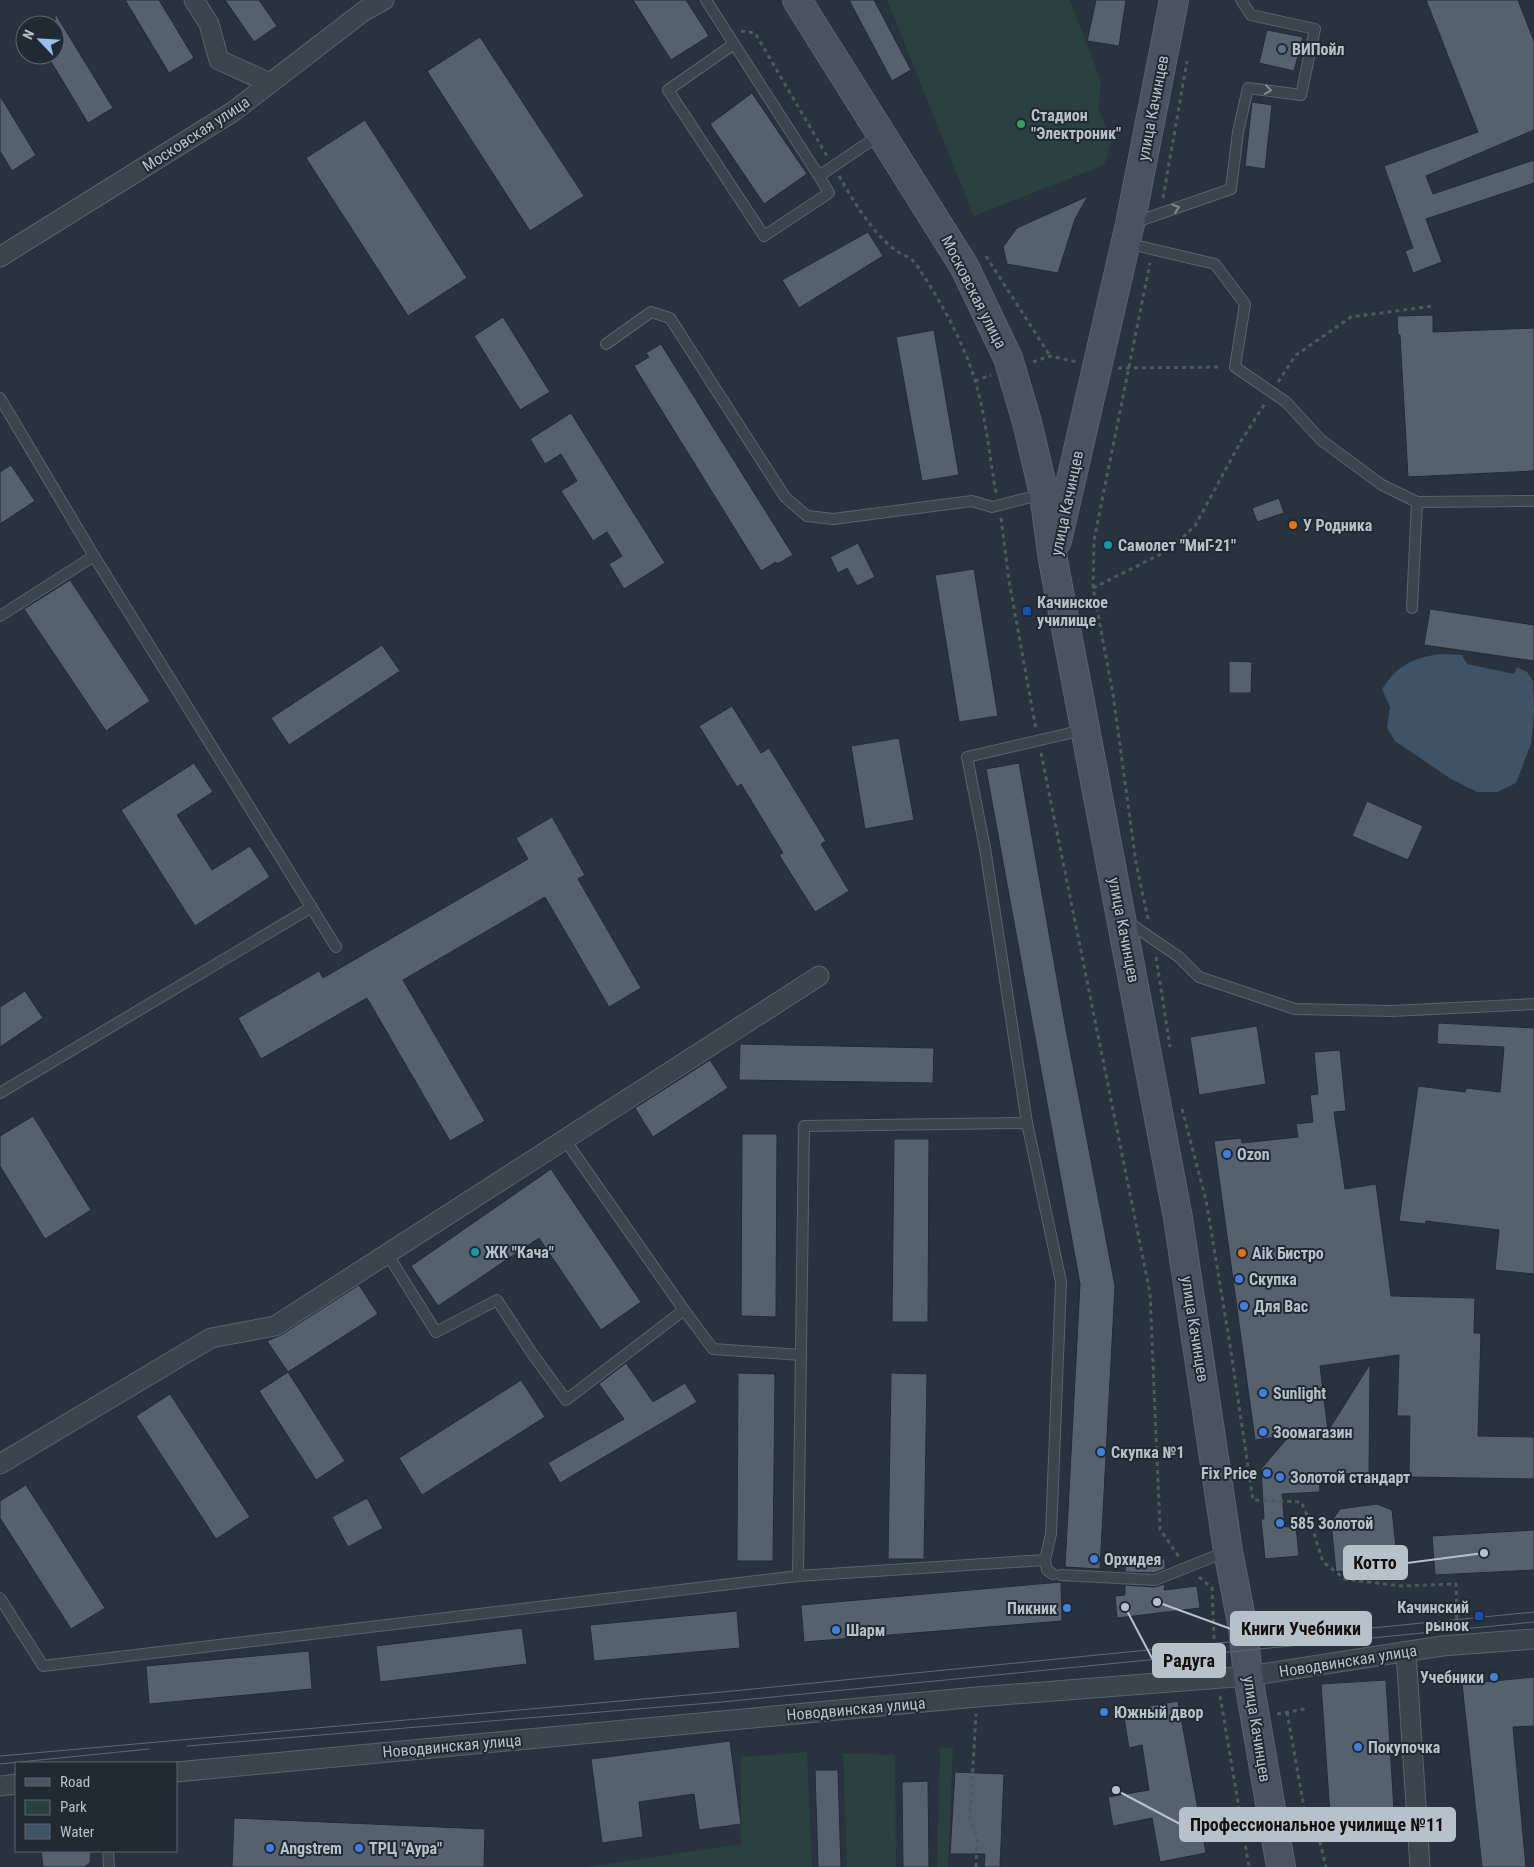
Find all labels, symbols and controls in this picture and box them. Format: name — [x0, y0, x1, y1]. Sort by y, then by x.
north arrow — [15, 15, 65, 65]
text: N — [19, 27, 37, 42]
place label: ВИПойл — [1292, 40, 1344, 59]
marker: ВИПойл — [1276, 43, 1288, 55]
street label: улица Качинцев — [1133, 54, 1173, 162]
one-way arrow — [1264, 84, 1272, 95]
street label: Московская улица — [139, 92, 253, 176]
place label: Стадион "Электроник" — [1031, 106, 1121, 143]
marker: Стадион "Электроник" — [1015, 118, 1027, 130]
one-way arrow — [1171, 204, 1180, 214]
street label: Московская улица — [937, 232, 1011, 352]
street label: улица Качинцев — [1047, 449, 1087, 557]
place label: У Родника — [1303, 516, 1373, 535]
marker: У Родника — [1287, 519, 1299, 531]
place label: Самолет "МиГ-21" — [1118, 536, 1236, 555]
marker: Самолет "МиГ-21" — [1102, 539, 1114, 551]
place label: Качинское училище — [1037, 593, 1108, 630]
marker: Качинское училище — [1021, 605, 1033, 617]
street label: улица Качинцев — [1104, 876, 1144, 984]
place label: Ozon — [1237, 1145, 1270, 1164]
marker: Ozon — [1221, 1148, 1233, 1160]
place label: ЖК "Кача" — [485, 1243, 554, 1262]
place label: Aik Бистро — [1252, 1244, 1324, 1263]
marker: ЖК "Кача" — [469, 1246, 481, 1258]
marker: Aik Бистро — [1236, 1247, 1248, 1259]
place label: Скупка — [1249, 1270, 1297, 1289]
marker: Скупка — [1233, 1273, 1245, 1285]
street label: улица Качинцев — [1177, 1275, 1213, 1383]
place label: Для Вас — [1254, 1297, 1308, 1316]
marker: Для Вас — [1238, 1300, 1250, 1312]
place label: Sunlight — [1273, 1384, 1326, 1403]
marker: Sunlight — [1257, 1387, 1269, 1399]
place label: Зоомагазин — [1273, 1423, 1352, 1442]
marker: Зоомагазин — [1257, 1426, 1269, 1438]
place label: Скупка №1 — [1111, 1443, 1185, 1462]
marker: Скупка №1 — [1095, 1446, 1107, 1458]
place label: Fix Price — [1201, 1464, 1257, 1483]
marker: Fix Price — [1261, 1467, 1273, 1479]
place label: Золотой стандарт — [1290, 1468, 1410, 1487]
marker: Золотой стандарт — [1274, 1471, 1286, 1483]
place label: 585 Золотой — [1290, 1514, 1373, 1533]
marker: 585 Золотой — [1274, 1517, 1286, 1529]
callout: Котто — [1344, 1546, 1407, 1579]
place label: Орхидея — [1104, 1550, 1161, 1569]
text: Котто — [1353, 1552, 1397, 1573]
marker: Орхидея — [1088, 1553, 1100, 1565]
place label: Качинский рынок — [1397, 1598, 1469, 1635]
place label: Пикник — [1007, 1599, 1057, 1618]
marker: Пикник — [1061, 1602, 1073, 1614]
marker: Качинский рынок — [1473, 1610, 1485, 1622]
callout: Книги Учебники — [1231, 1612, 1371, 1645]
text: Книги Учебники — [1241, 1618, 1361, 1639]
place label: Шарм — [846, 1621, 885, 1640]
marker: Шарм — [830, 1624, 842, 1636]
street label: Новодвинская улица — [1278, 1641, 1418, 1681]
callout: Радуга — [1153, 1644, 1225, 1677]
text: Радуга — [1163, 1650, 1215, 1671]
place label: Учебники — [1420, 1668, 1484, 1687]
marker: Учебники — [1488, 1671, 1500, 1683]
street label: улица Качинцев — [1239, 1675, 1275, 1783]
street label: Новодвинская улица — [786, 1693, 926, 1725]
place label: Южный двор — [1114, 1703, 1203, 1722]
marker: Южный двор — [1098, 1706, 1110, 1718]
street label: Новодвинская улица — [382, 1730, 522, 1762]
place label: Покупочка — [1368, 1738, 1441, 1757]
marker: Покупочка — [1352, 1741, 1364, 1753]
legend — [15, 1762, 178, 1852]
text: Road — [60, 1773, 90, 1791]
text: Park — [60, 1798, 87, 1816]
callout: Профессиональное училище №11 — [1180, 1808, 1455, 1841]
text: Профессиональное училище №11 — [1190, 1814, 1444, 1835]
text: Water — [60, 1823, 95, 1841]
place label: Angstrem — [280, 1839, 342, 1858]
place label: ТРЦ "Аура" — [369, 1839, 442, 1858]
marker: Angstrem — [264, 1842, 276, 1854]
marker: ТРЦ "Аура" — [353, 1842, 365, 1854]

